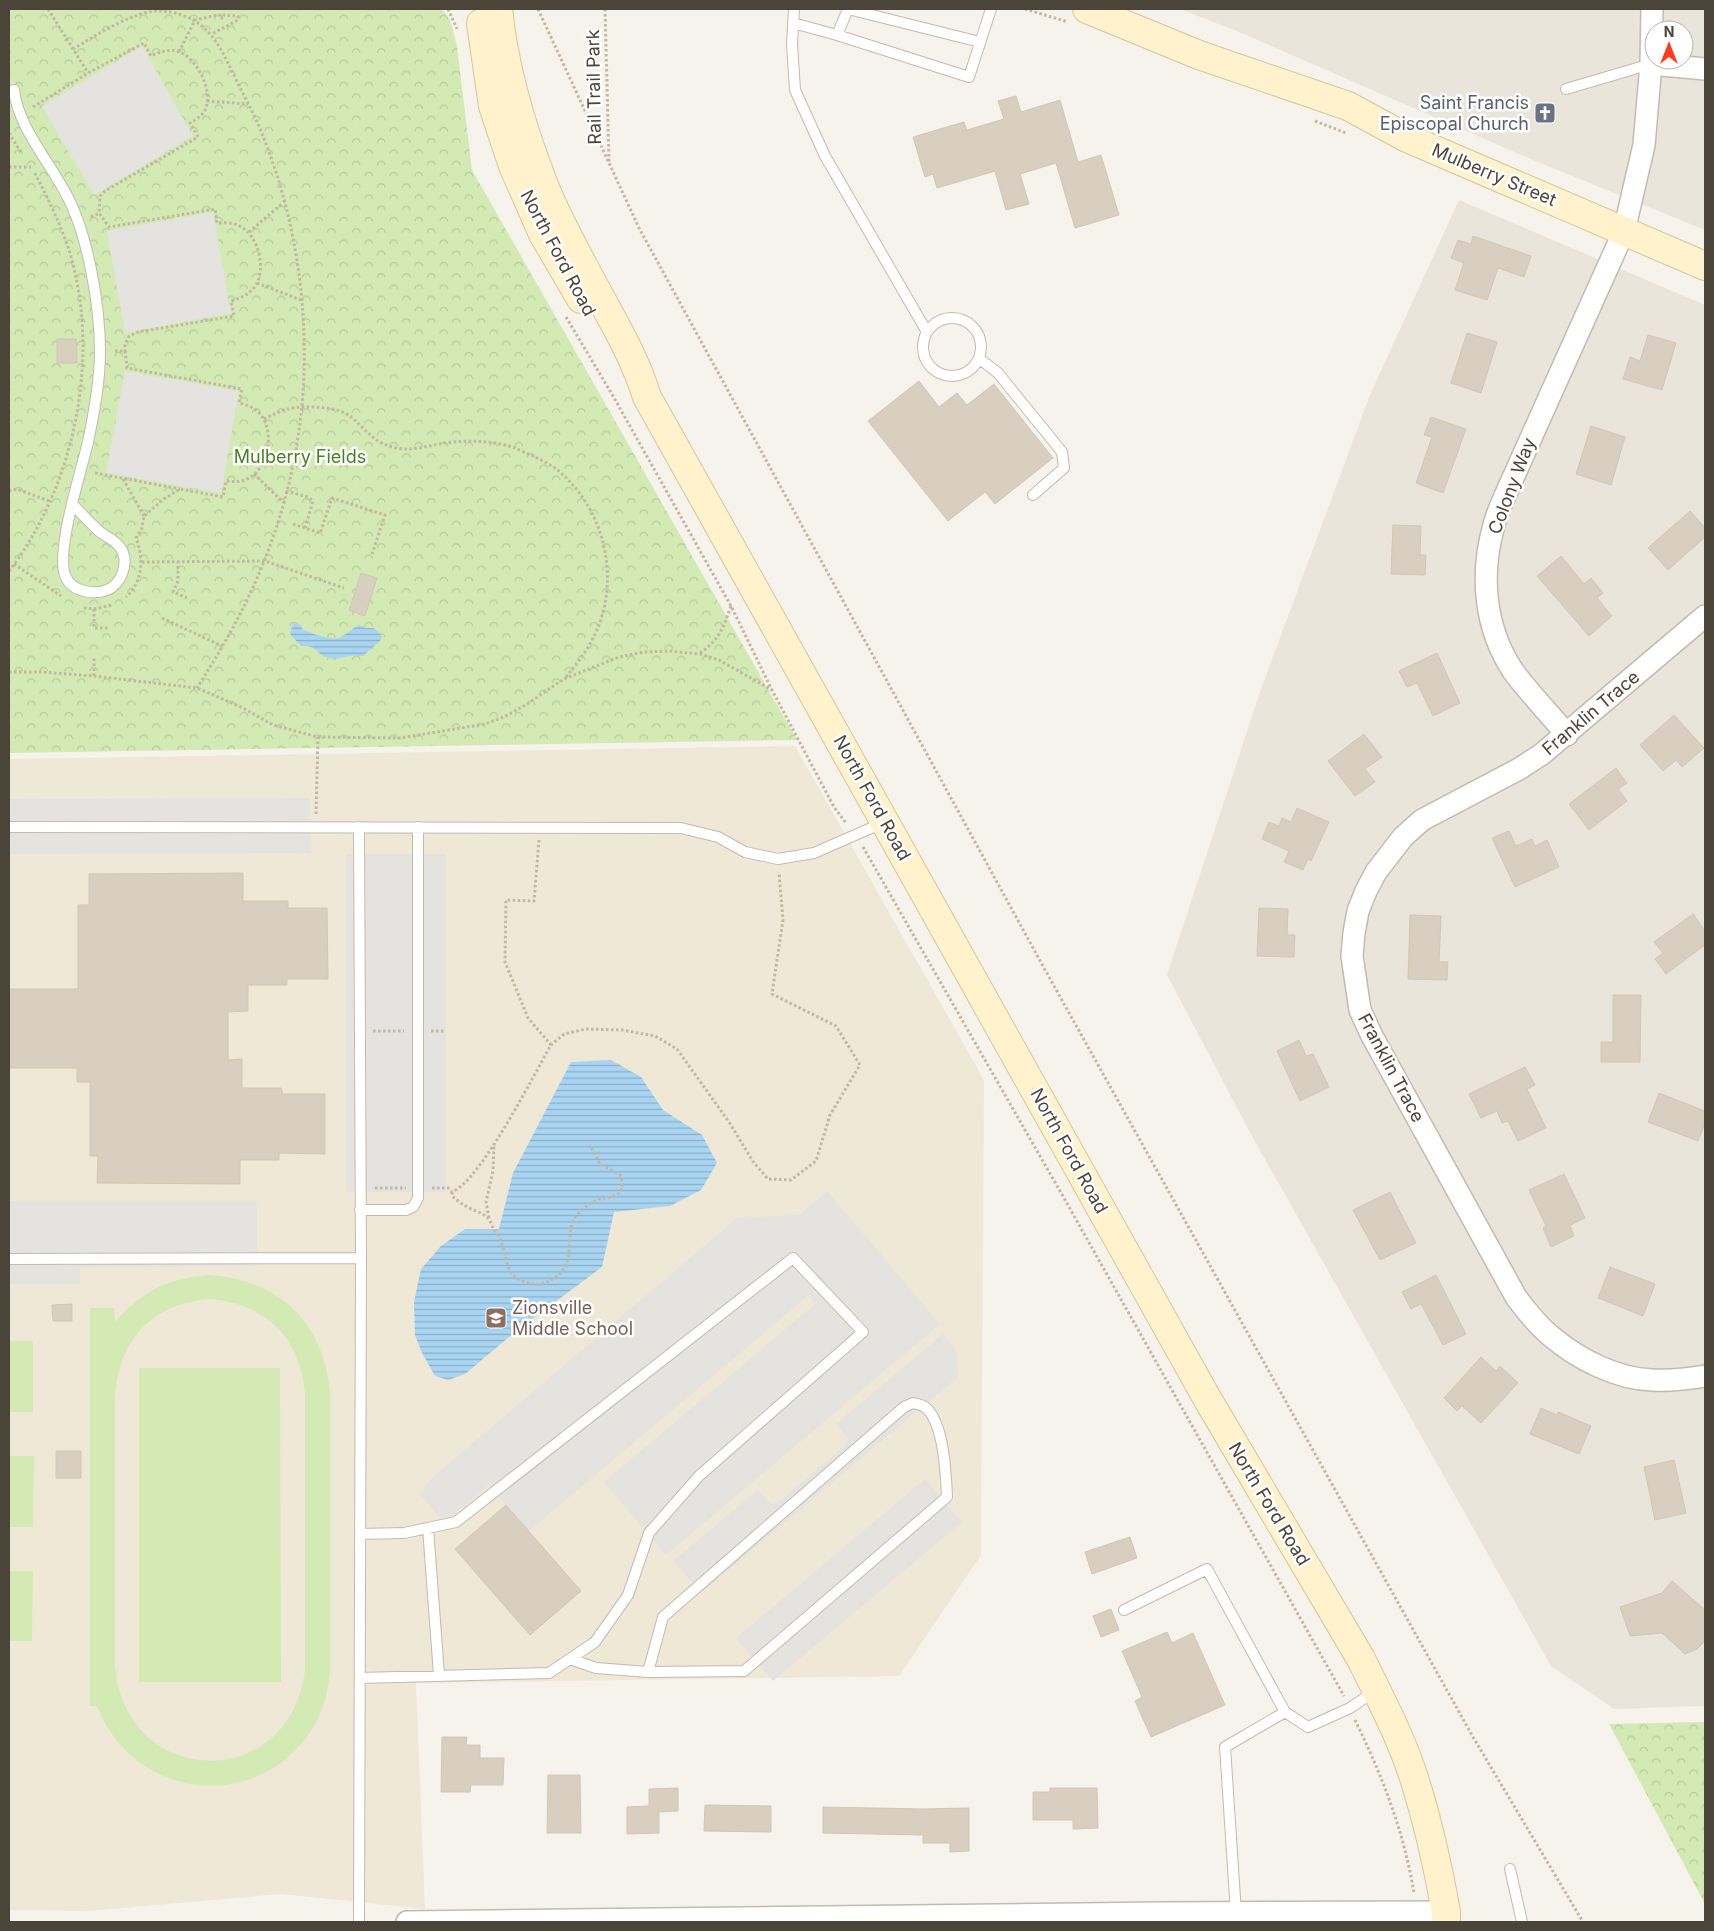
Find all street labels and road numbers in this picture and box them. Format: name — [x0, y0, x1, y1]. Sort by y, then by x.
street label: Rail Trail Park — [582, 29, 605, 145]
street label: Mulberry Street — [1429, 139, 1560, 210]
street label: North Ford Road — [516, 186, 601, 319]
street label: Colony Way — [1484, 435, 1540, 537]
street label: Franklin Trace — [1538, 666, 1643, 759]
street label: North Ford Road — [829, 732, 915, 864]
street label: Franklin Trace — [1354, 1010, 1429, 1126]
street label: North Ford Road — [1026, 1085, 1112, 1217]
street label: North Ford Road — [1224, 1438, 1314, 1569]

